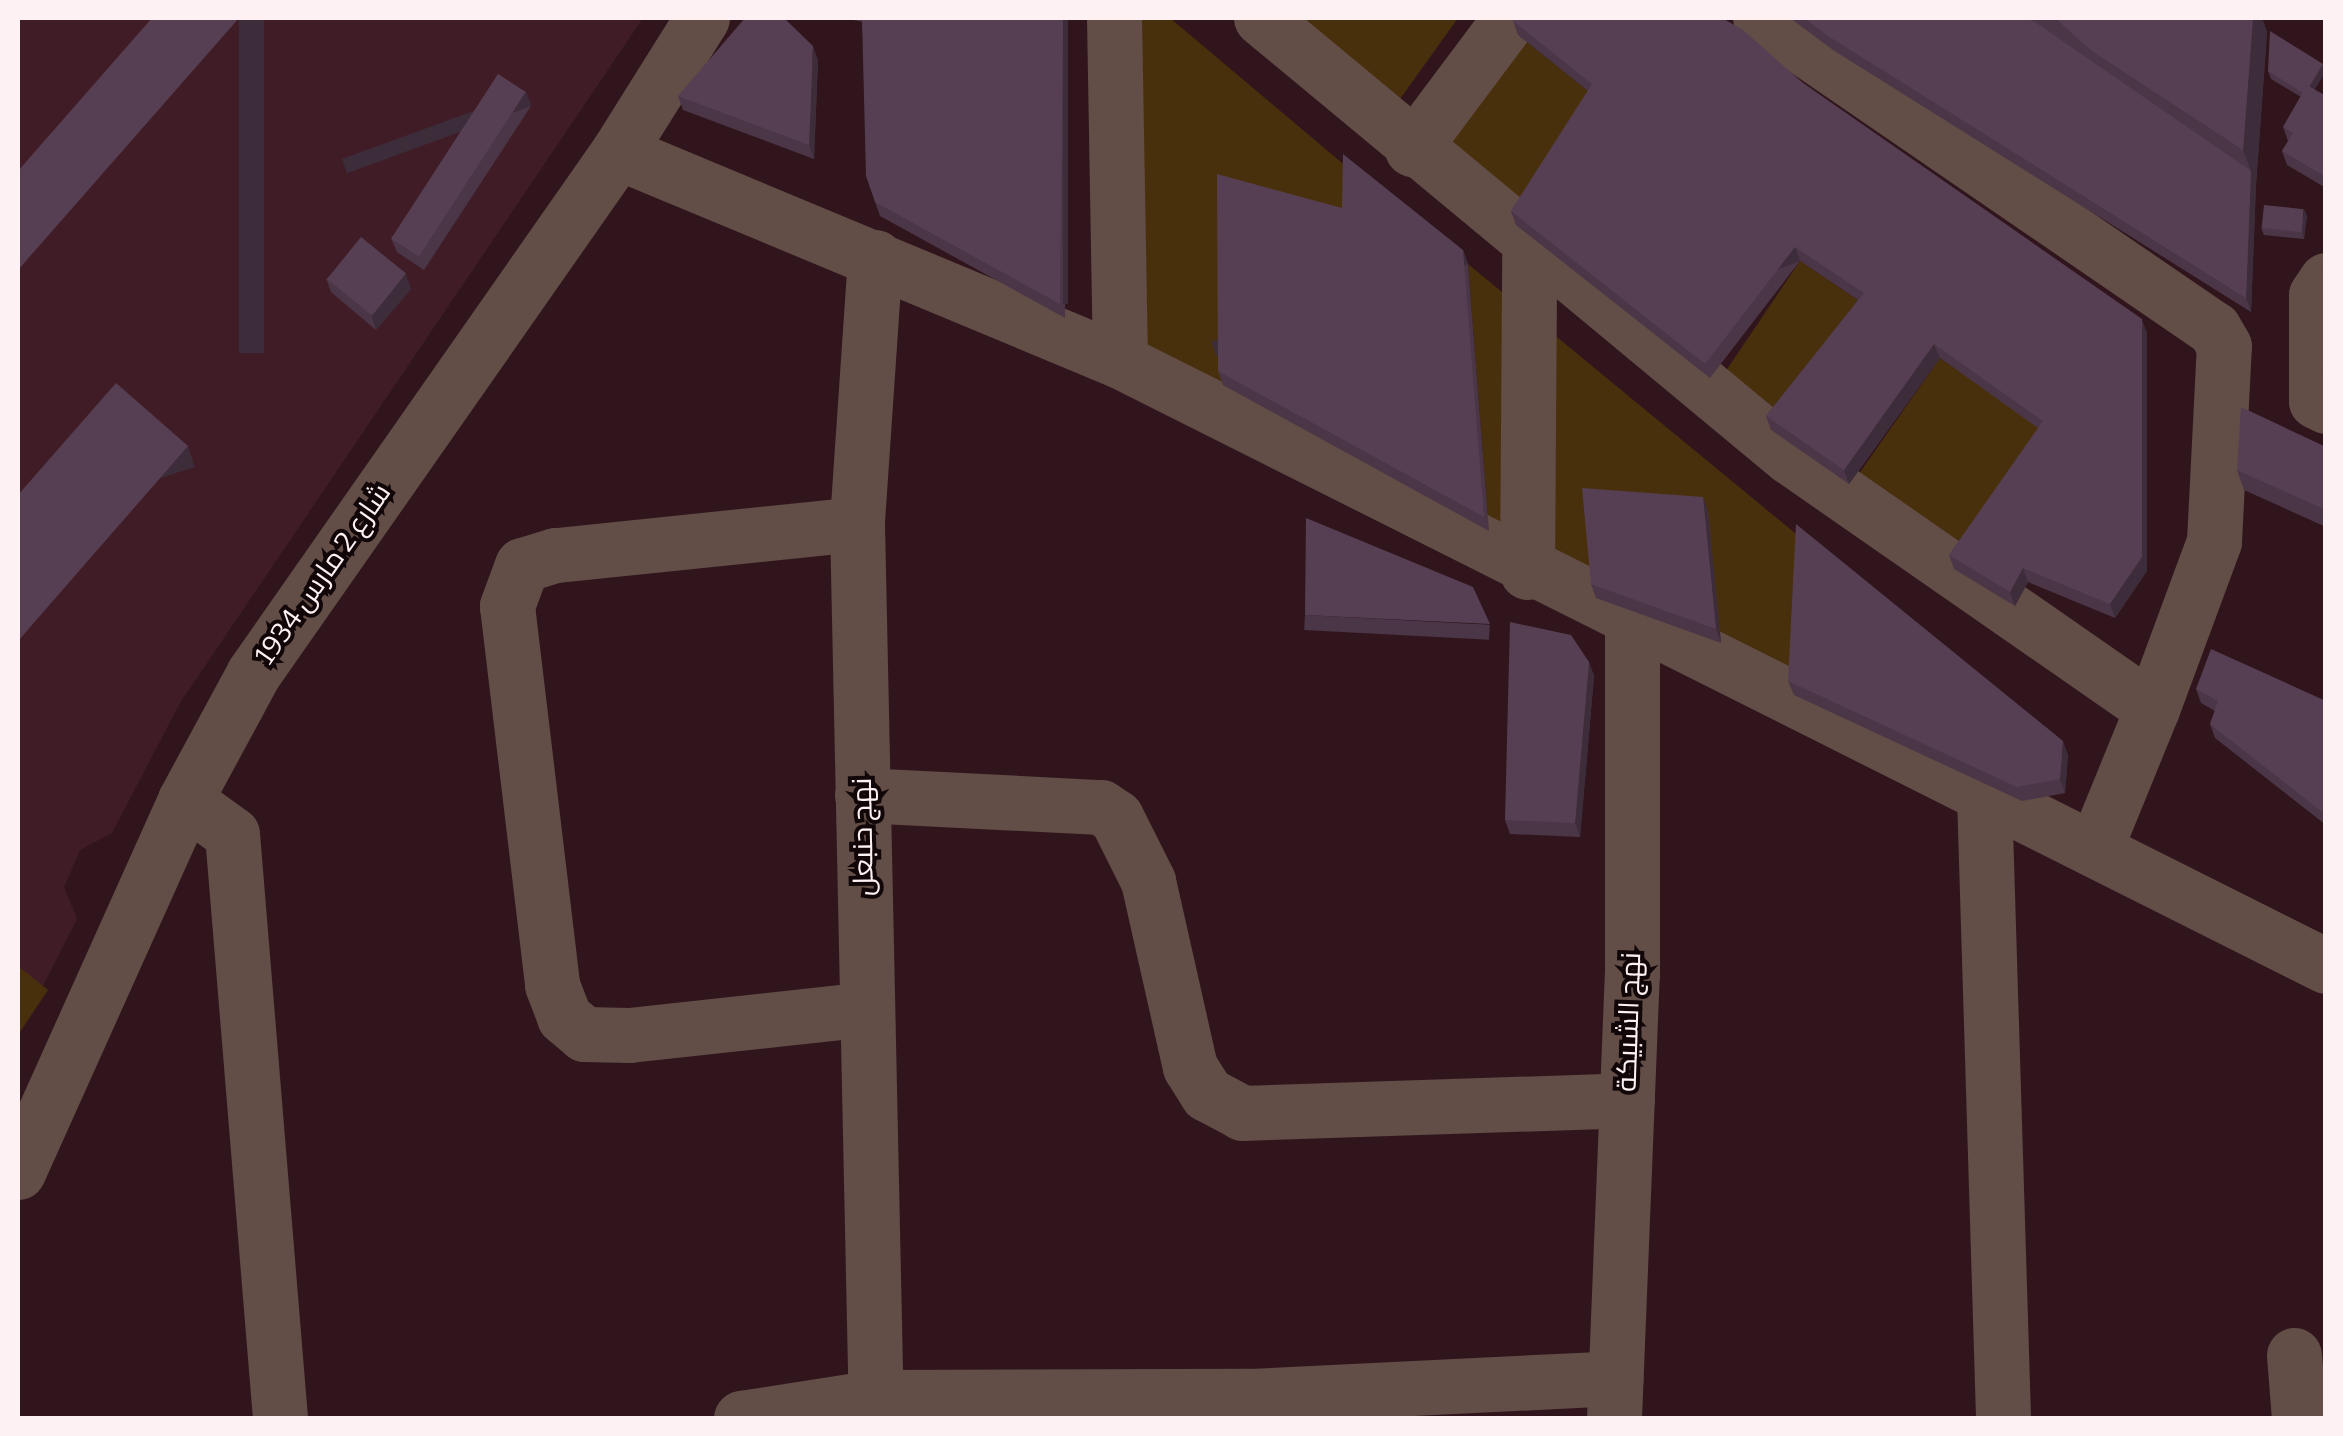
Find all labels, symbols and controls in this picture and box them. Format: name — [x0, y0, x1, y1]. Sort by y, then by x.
street label: شارع 2 مارس 1934 — [248, 477, 398, 671]
street label: نهج حنبعل — [845, 777, 881, 897]
street label: نهج الشبيكة — [1610, 952, 1648, 1092]

